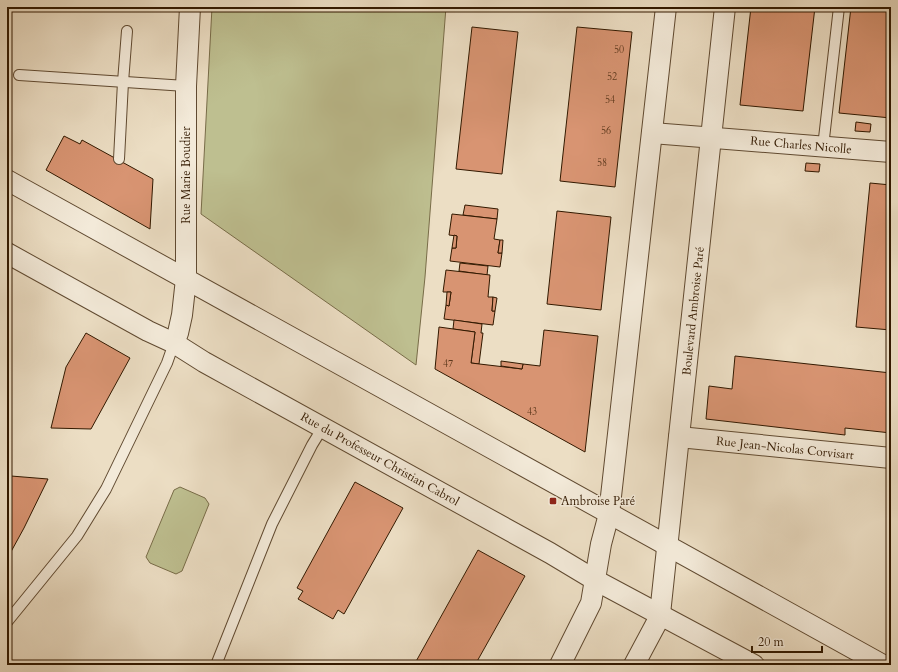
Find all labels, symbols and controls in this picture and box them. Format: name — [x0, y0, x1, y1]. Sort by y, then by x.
house number: 50 — [614, 43, 624, 57]
house number: 52 — [607, 70, 617, 84]
house number: 54 — [605, 93, 615, 107]
house number: 56 — [601, 124, 611, 138]
street label: Rue Marie Boudier — [178, 126, 194, 224]
street label: Rue Charles Nicolle — [750, 133, 852, 157]
house number: 58 — [597, 156, 607, 170]
street label: Boulevard Ambroise Paré — [678, 246, 708, 376]
house number: 47 — [443, 357, 453, 371]
house number: 43 — [527, 405, 537, 419]
street label: Rue du Professeur Christian Cabrol — [298, 409, 462, 509]
street label: Rue Jean-Nicolas Corvisart — [715, 433, 855, 463]
place label: Ambroise Paré — [561, 493, 635, 509]
marker: Ambroise Paré — [548, 496, 558, 506]
scale bar — [752, 628, 822, 654]
text: 20 m — [758, 634, 785, 650]

